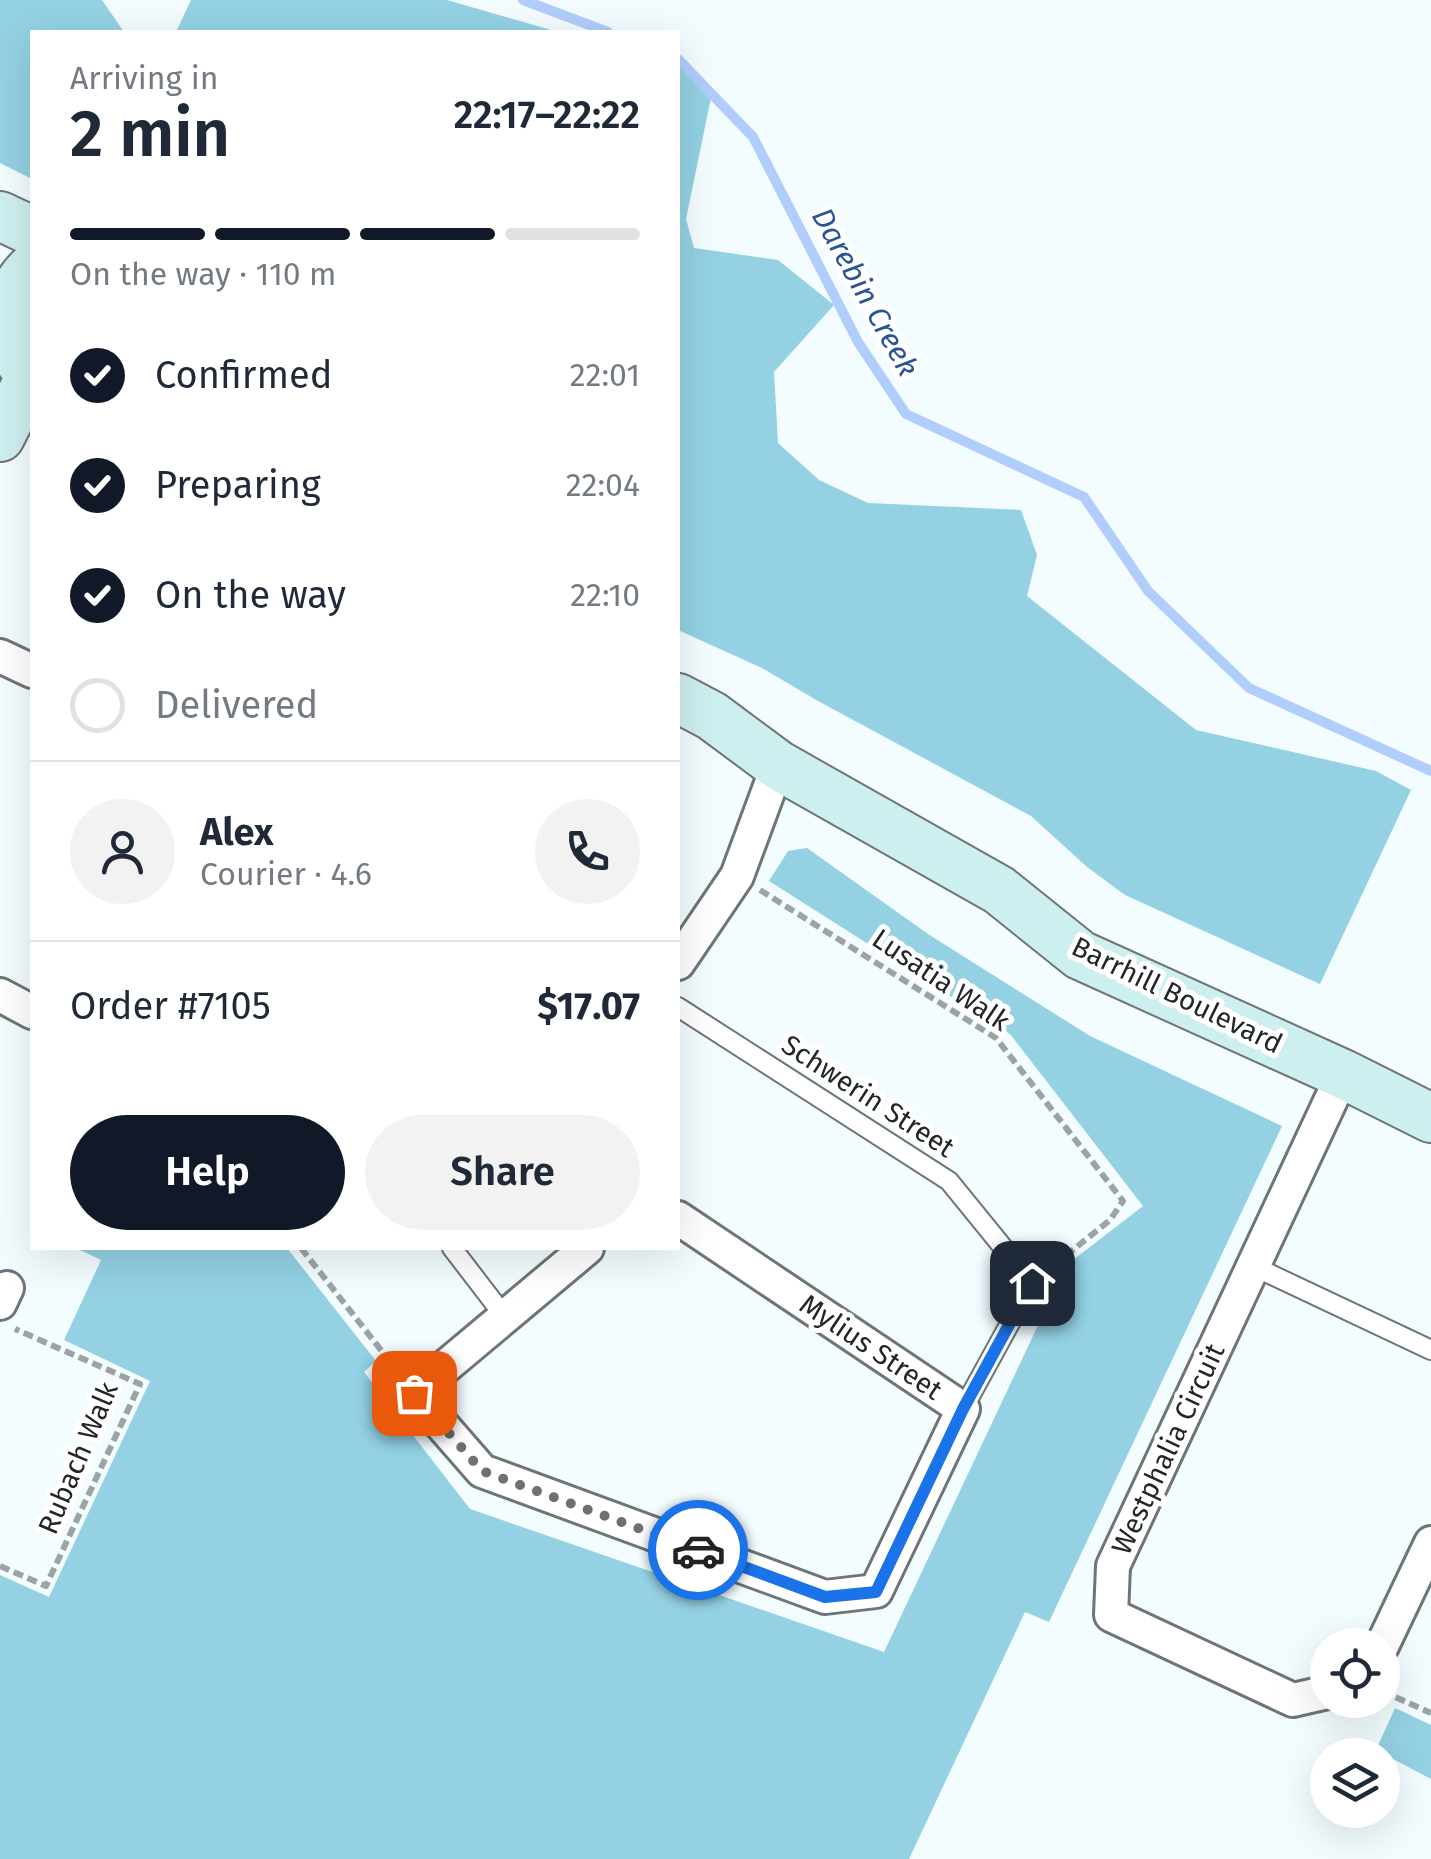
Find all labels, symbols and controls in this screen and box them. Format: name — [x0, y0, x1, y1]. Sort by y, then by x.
text: Arriving in — [70, 59, 218, 97]
text: 22:17–22:22 — [454, 92, 640, 138]
text: 2 min — [70, 95, 230, 173]
water label: Darebin Creek — [804, 201, 926, 383]
text: On the way · 110 m — [70, 255, 337, 293]
icon: check — [70, 348, 125, 403]
text: Confirmed — [155, 352, 333, 398]
text: 22:01 — [570, 356, 640, 394]
icon: check — [70, 458, 125, 513]
text: Preparing — [155, 462, 321, 508]
text: 22:04 — [566, 466, 640, 504]
icon: check — [70, 568, 125, 623]
text: On the way — [155, 572, 346, 618]
text: 22:10 — [570, 576, 640, 614]
text: Delivered — [155, 682, 318, 728]
button: person — [70, 799, 175, 904]
button: phone — [535, 799, 640, 904]
text: Alex — [200, 809, 273, 855]
text: Courier · 4.6 — [200, 855, 372, 893]
street label: Lusatia Walk — [866, 922, 1016, 1038]
street label: Barrhill Boulevard — [1066, 930, 1288, 1060]
text: Order #7105 — [70, 983, 271, 1029]
text: $17.07 — [537, 983, 640, 1029]
street label: Schwerin Street — [776, 1028, 961, 1164]
button: Help — [70, 1115, 345, 1230]
button: Share — [365, 1115, 640, 1230]
pin — [990, 1241, 1075, 1326]
icon: home — [1005, 1256, 1060, 1311]
street label: Mylius Street — [794, 1287, 949, 1407]
street label: Westphalia Circuit — [1105, 1337, 1232, 1560]
pin — [372, 1351, 457, 1436]
icon: bag — [387, 1366, 442, 1421]
street label: Rubach Walk — [31, 1376, 125, 1539]
courier — [648, 1500, 748, 1600]
icon: car — [671, 1523, 726, 1578]
map controls — [1310, 1628, 1400, 1828]
button: locate — [1310, 1628, 1400, 1718]
button: layers — [1310, 1738, 1400, 1828]

